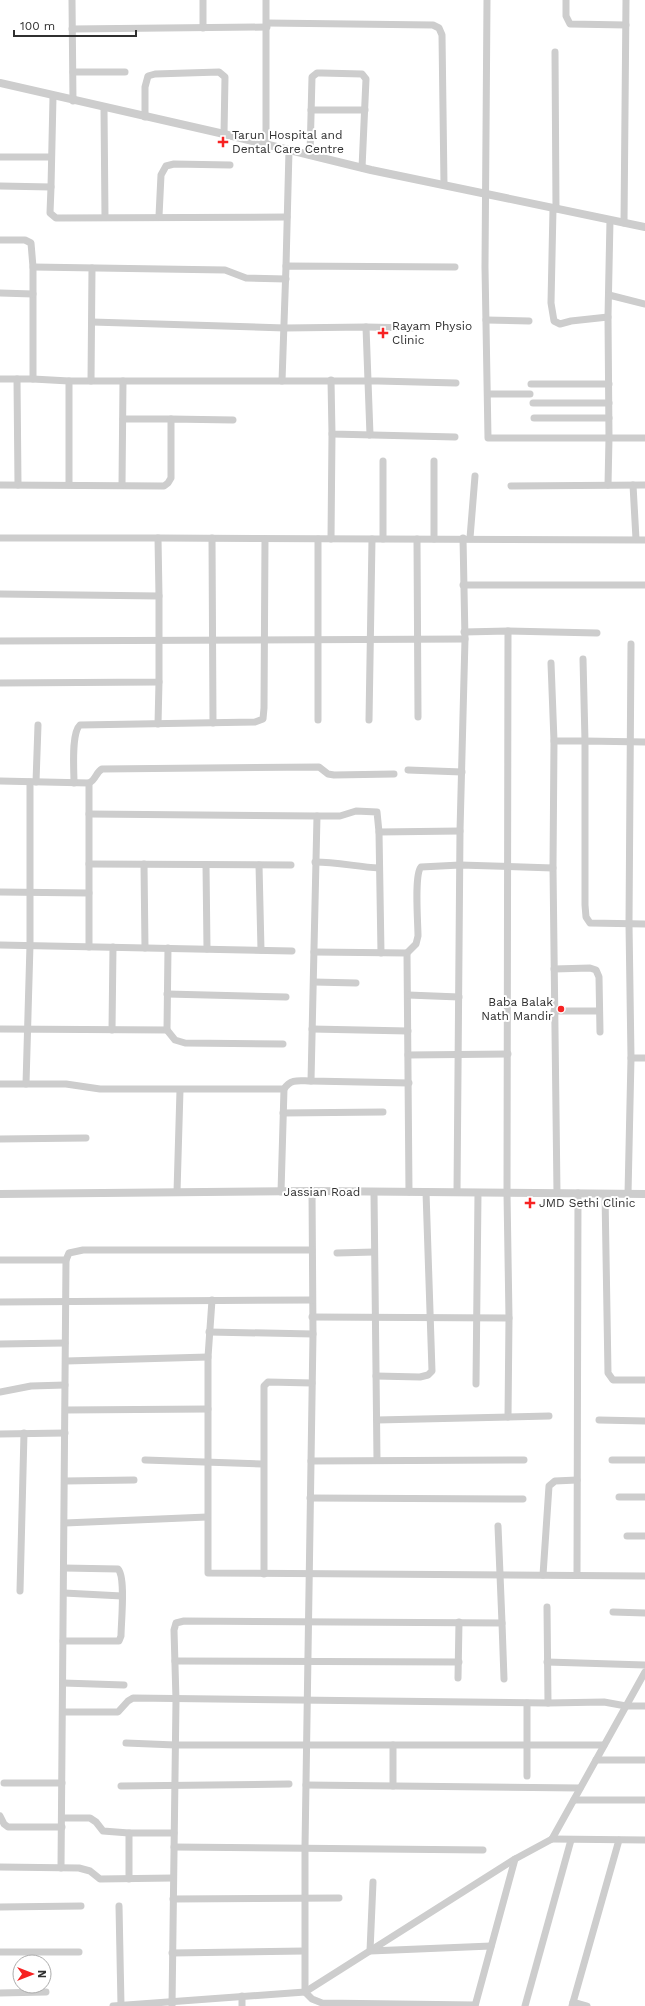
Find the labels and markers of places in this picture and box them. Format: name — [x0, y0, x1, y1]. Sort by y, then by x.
place label: Tarun Hospital and Dental Care Centre — [232, 128, 344, 156]
marker: Tarun Hospital and Dental Care Centre — [217, 136, 229, 148]
place label: Rayam Physio Clinic — [392, 319, 472, 347]
marker: Rayam Physio Clinic — [377, 327, 389, 339]
place label: Baba Balak Nath Mandir — [481, 995, 553, 1023]
marker: Baba Balak Nath Mandir — [556, 1004, 566, 1014]
place label: JMD Sethi Clinic — [539, 1196, 636, 1210]
marker: JMD Sethi Clinic — [524, 1197, 536, 1209]

